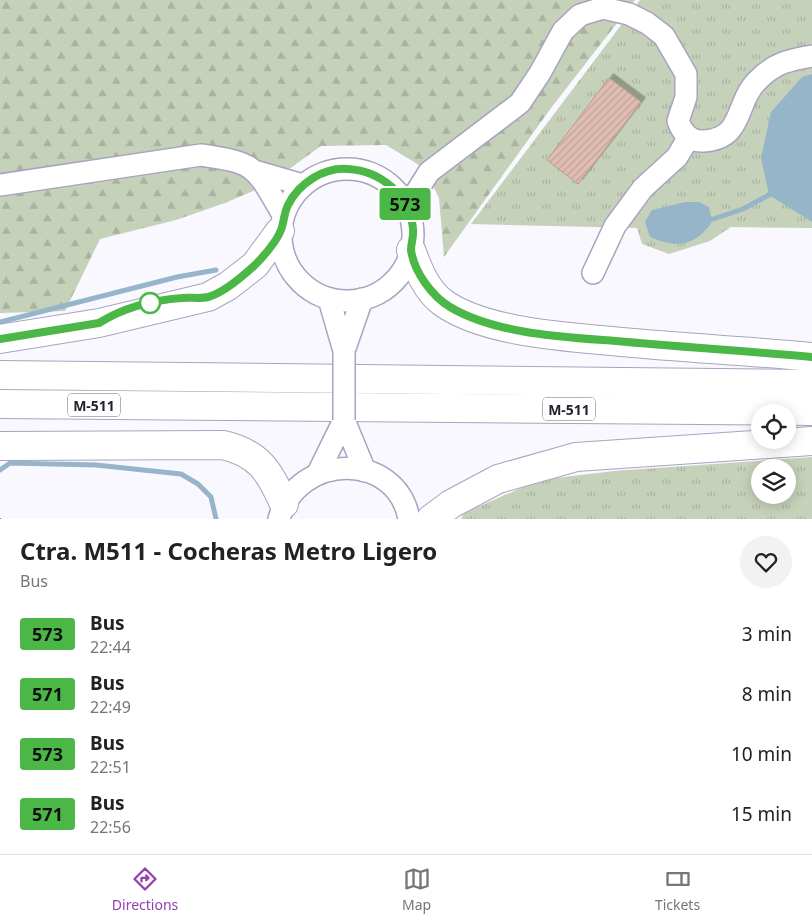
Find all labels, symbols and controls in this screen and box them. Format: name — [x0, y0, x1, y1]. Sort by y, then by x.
line badge: 573 — [376, 188, 434, 220]
text: 573 — [390, 192, 420, 216]
unlabelled marker — [139, 292, 161, 314]
road number: M-511 — [68, 394, 120, 416]
road number: M-511 — [543, 398, 595, 420]
map controls — [751, 404, 796, 504]
button: locate — [751, 404, 796, 449]
button: layers — [751, 459, 796, 504]
text: Ctra. M511 - Cocheras Metro Ligero — [20, 534, 437, 567]
button: heart — [740, 536, 792, 588]
text: Bus — [20, 570, 48, 592]
text: Bus — [90, 610, 125, 636]
text: 3 min — [742, 621, 792, 647]
text: 573 — [32, 622, 63, 646]
text: 22:44 — [90, 636, 131, 658]
text: Bus — [90, 670, 125, 696]
text: 8 min — [742, 681, 792, 707]
text: 571 — [32, 682, 63, 706]
text: 22:49 — [90, 696, 131, 718]
text: Bus — [90, 730, 125, 756]
text: 10 min — [731, 741, 792, 767]
text: 573 — [32, 742, 63, 766]
text: 22:51 — [90, 756, 131, 778]
text: Bus — [90, 790, 125, 816]
text: 15 min — [731, 801, 792, 827]
text: 571 — [32, 802, 63, 826]
text: 22:56 — [90, 816, 131, 838]
tab: Directions — [112, 865, 178, 914]
tab: Map — [402, 865, 431, 914]
tab: Tickets — [655, 865, 700, 914]

